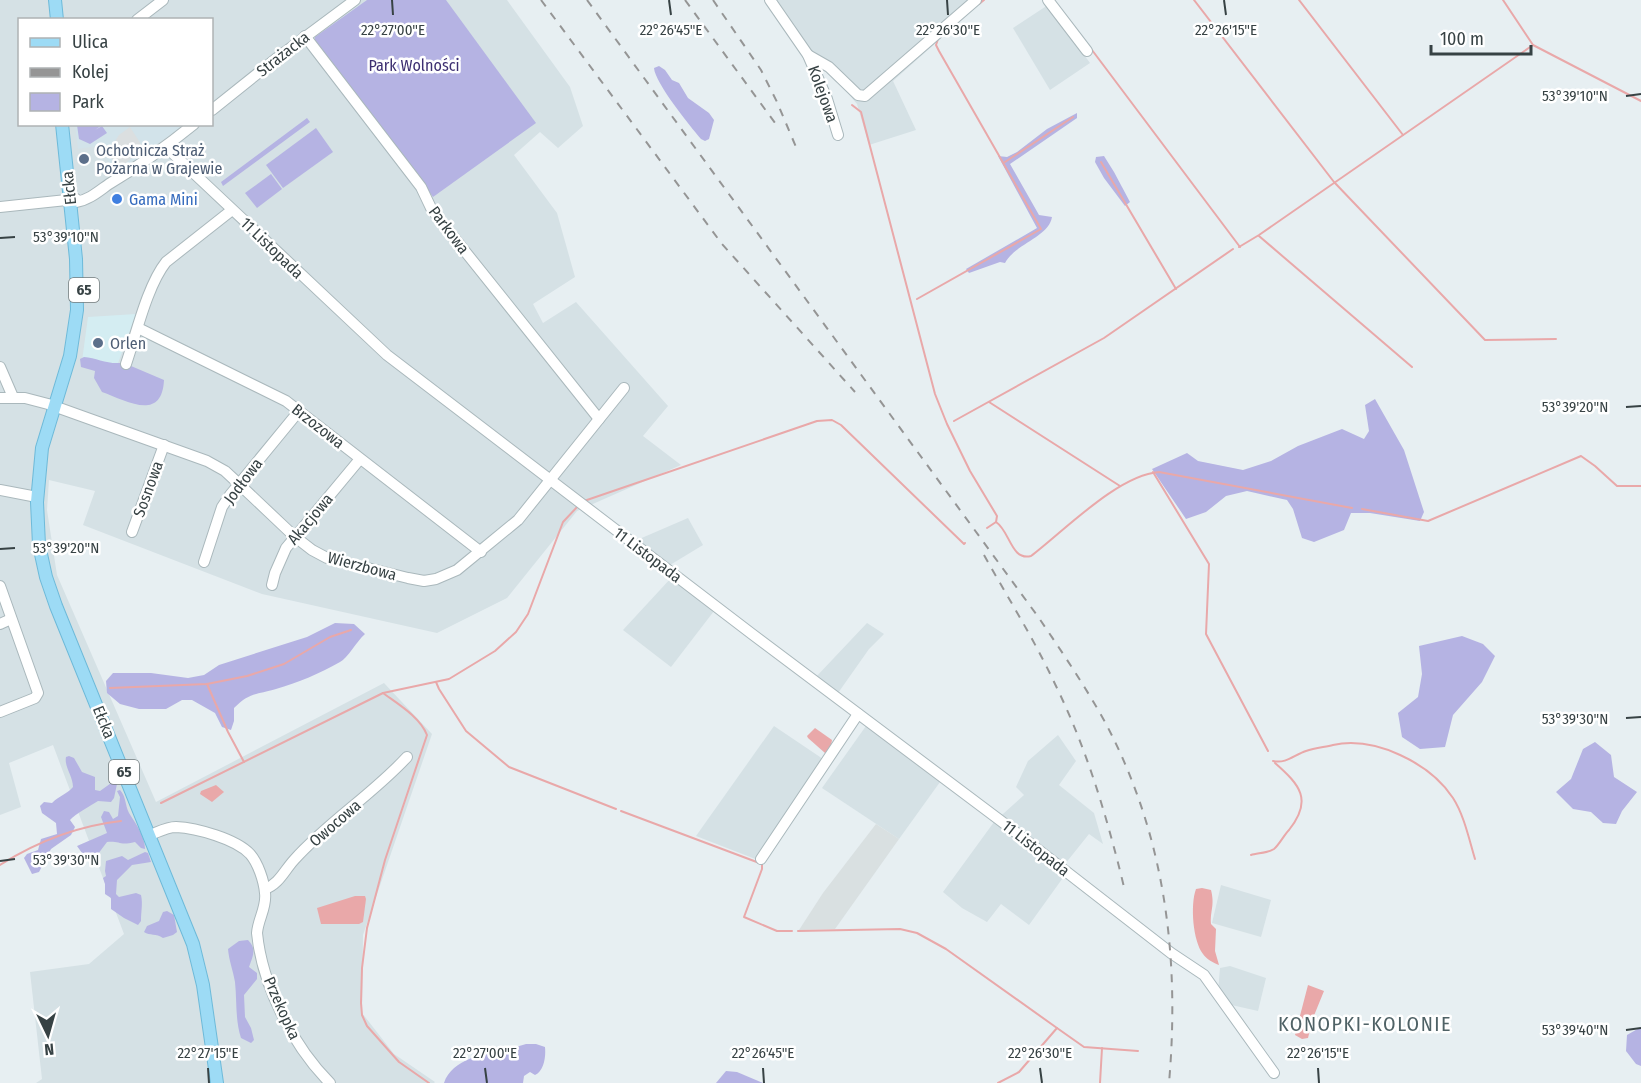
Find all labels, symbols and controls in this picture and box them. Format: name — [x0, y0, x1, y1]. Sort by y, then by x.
legend — [18, 18, 213, 126]
scale bar — [1431, 18, 1532, 56]
text: 22°27'00"E — [361, 21, 425, 39]
text: 22°26'45"E — [640, 21, 702, 39]
text: 22°26'30"E — [916, 21, 980, 39]
text: 22°26'15"E — [1195, 21, 1257, 39]
street label: Strażacka — [253, 27, 313, 81]
text: 100 m — [1440, 28, 1484, 50]
text: Ulica — [72, 31, 108, 53]
park label: Park Wolności — [368, 56, 460, 75]
text: Kolej — [72, 61, 109, 83]
street label: Kolejowa — [804, 63, 842, 125]
text: 53°39'10"N — [1542, 87, 1608, 105]
text: Park — [72, 91, 105, 113]
place label: Ochotnicza Straż Pożarna w Grajewie — [96, 141, 222, 178]
marker: Ochotnicza Straż Pożarna w Grajewie — [77, 152, 91, 166]
street label: Ełcka — [58, 170, 80, 206]
place label: Gama Mini — [129, 190, 198, 209]
marker: Gama Mini — [110, 192, 124, 206]
street label: Parkowa — [425, 202, 473, 258]
street label: 11 Listopada — [237, 213, 307, 283]
text: 53°39'10"N — [33, 228, 99, 246]
road number: 65 — [69, 278, 99, 302]
place label: Orlen — [110, 334, 146, 353]
marker: Orlen — [91, 336, 105, 350]
text: 53°39'20"N — [1542, 398, 1608, 416]
street label: Brzozowa — [288, 400, 348, 452]
street label: Jodłowa — [220, 454, 266, 508]
street label: Sosnowa — [129, 458, 167, 520]
street label: Akacjowa — [283, 489, 337, 548]
street label: 11 Listopada — [610, 523, 686, 587]
text: 53°39'20"N — [33, 539, 99, 557]
street label: Wierzbowa — [325, 548, 399, 584]
street label: Ełcka — [89, 703, 119, 741]
text: 53°39'30"N — [1542, 710, 1608, 728]
road number: 65 — [109, 760, 139, 784]
street label: Owocowa — [305, 795, 365, 851]
street label: 11 Listopada — [999, 816, 1073, 880]
text: 53°39'30"N — [33, 851, 99, 869]
street label: Przekopka — [260, 974, 304, 1043]
north arrow — [18, 1005, 78, 1065]
district label: KONOPKI-KOLONIE — [1278, 1012, 1452, 1036]
text: 53°39'40"N — [1542, 1021, 1608, 1039]
text: N — [44, 1040, 55, 1059]
text: 22°27'15"E — [177, 1044, 239, 1062]
text: 22°27'00"E — [453, 1044, 517, 1062]
text: 22°26'45"E — [732, 1044, 794, 1062]
text: 22°26'30"E — [1008, 1044, 1072, 1062]
text: 22°26'15"E — [1287, 1044, 1349, 1062]

